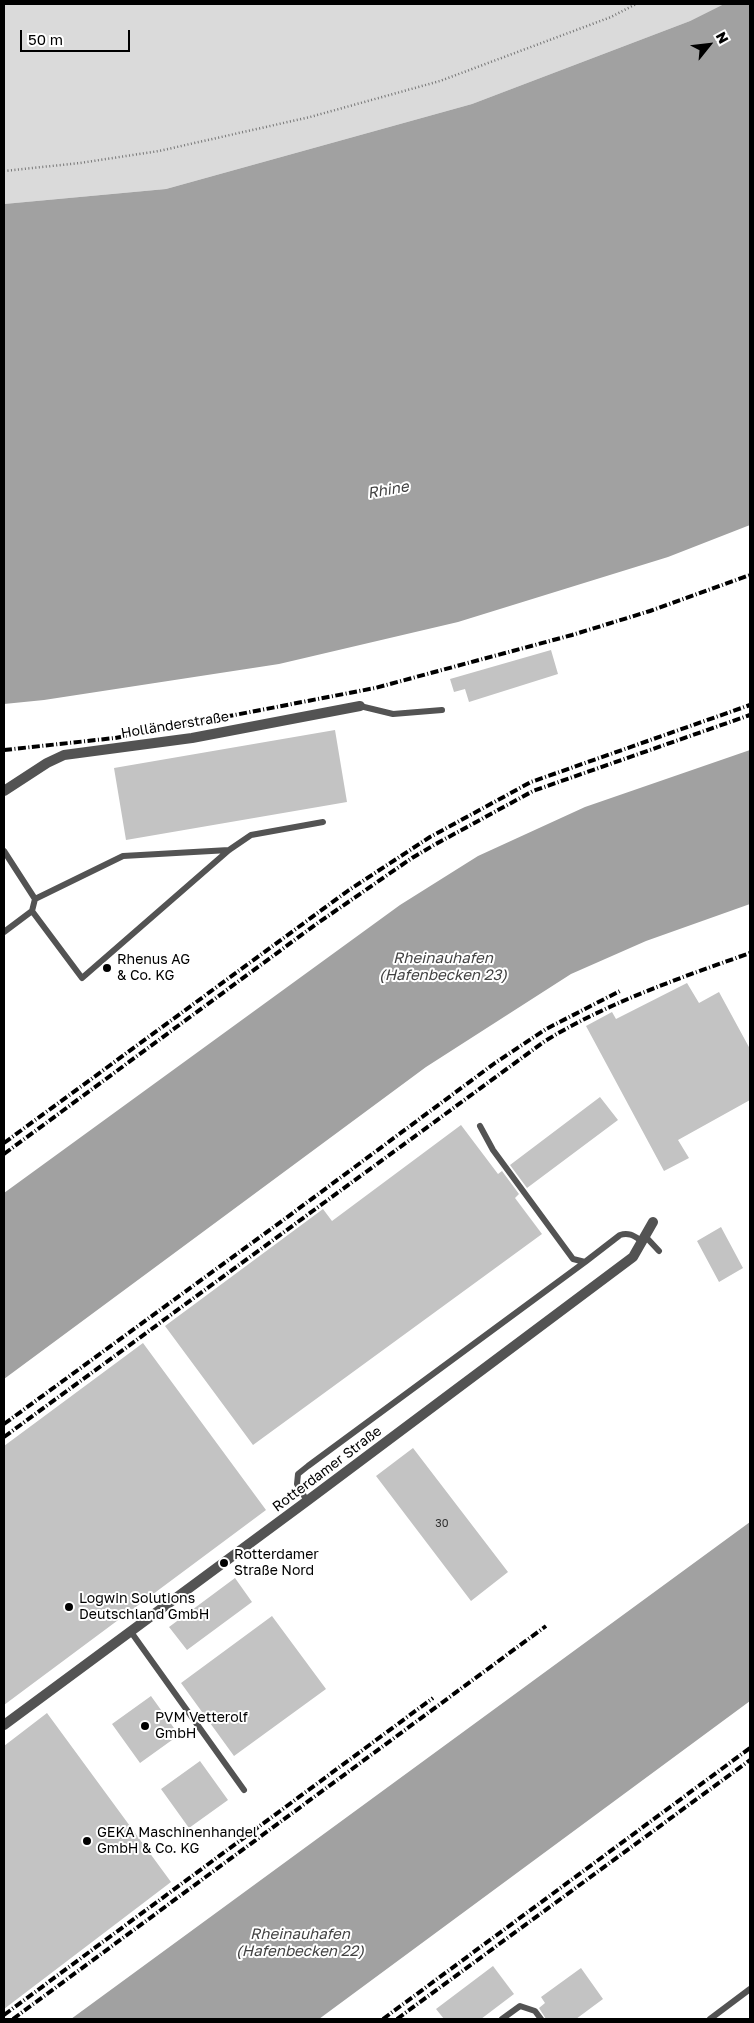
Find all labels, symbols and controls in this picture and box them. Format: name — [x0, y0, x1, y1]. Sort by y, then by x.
scale bar — [22, 20, 132, 52]
north arrow — [684, 20, 734, 70]
text: N — [713, 29, 733, 46]
text: 50 m — [28, 30, 63, 48]
water label: Rhine — [366, 478, 410, 502]
street label: Holländerstraße — [120, 708, 230, 742]
water label: Rheinauhafen (Hafenbecken 23) — [379, 949, 507, 984]
place label: Rhenus AG & Co. KG — [117, 952, 190, 984]
marker: Rhenus AG & Co. KG — [101, 962, 113, 974]
street label: Rotterdamer Straße — [269, 1423, 385, 1515]
house number: 30 — [435, 1517, 449, 1531]
place label: Rotterdamer Straße Nord — [234, 1547, 319, 1580]
marker: Rotterdamer Straße Nord — [218, 1557, 230, 1569]
place label: Logwin Solutions Deutschland GmbH — [79, 1591, 209, 1624]
marker: Logwin Solutions Deutschland GmbH — [63, 1601, 75, 1613]
place label: PVM Vetterolf GmbH — [155, 1710, 248, 1742]
marker: PVM Vetterolf GmbH — [139, 1720, 151, 1732]
place label: GEKA Maschinenhandel GmbH & Co. KG — [97, 1825, 257, 1858]
marker: GEKA Maschinenhandel GmbH & Co. KG — [81, 1835, 93, 1847]
water label: Rheinauhafen (Hafenbecken 22) — [236, 1925, 364, 1960]

